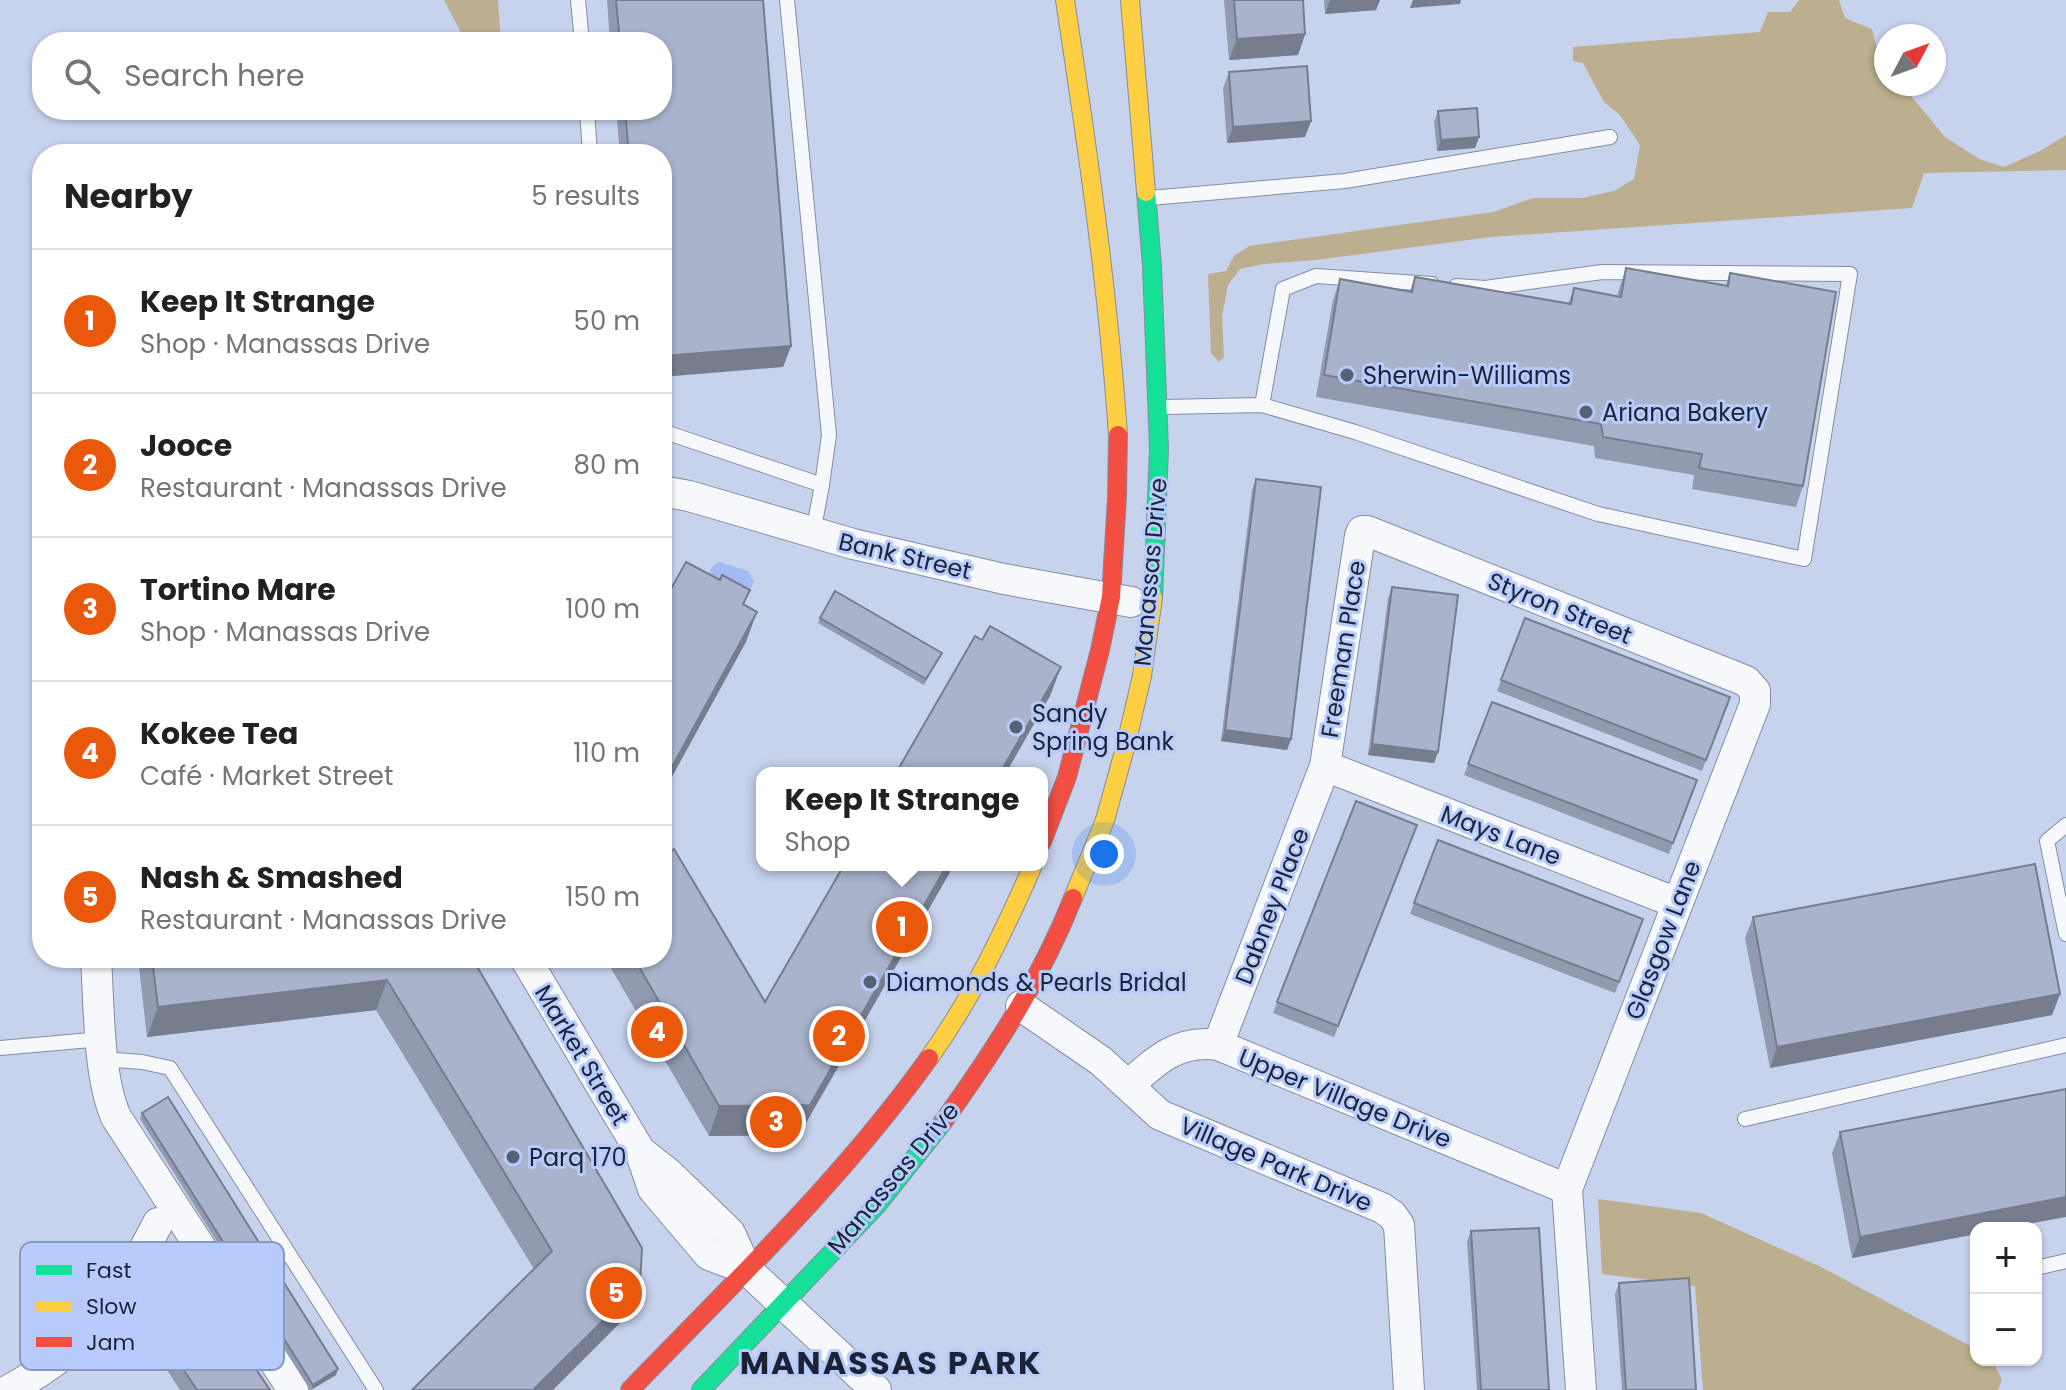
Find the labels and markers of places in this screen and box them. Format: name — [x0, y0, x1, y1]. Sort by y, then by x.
place label: Sherwin-Williams — [1363, 359, 1571, 392]
marker: Sherwin-Williams — [1338, 366, 1356, 384]
place label: Ariana Bakery — [1602, 396, 1768, 429]
marker: Ariana Bakery — [1577, 403, 1595, 421]
place label: Sandy Spring Bank — [1032, 697, 1174, 758]
marker: Sandy Spring Bank — [1007, 718, 1025, 736]
pin: 1 — [876, 897, 928, 957]
place label: Diamonds & Pearls Bridal — [886, 966, 1187, 999]
marker: Diamonds & Pearls Bridal — [861, 973, 879, 991]
pin: 4 — [631, 1002, 683, 1062]
pin: 2 — [813, 1006, 865, 1066]
pin: 3 — [750, 1092, 802, 1152]
place label: Parq 170 — [529, 1141, 627, 1174]
marker: Parq 170 — [504, 1148, 522, 1166]
pin: 5 — [590, 1263, 642, 1323]

